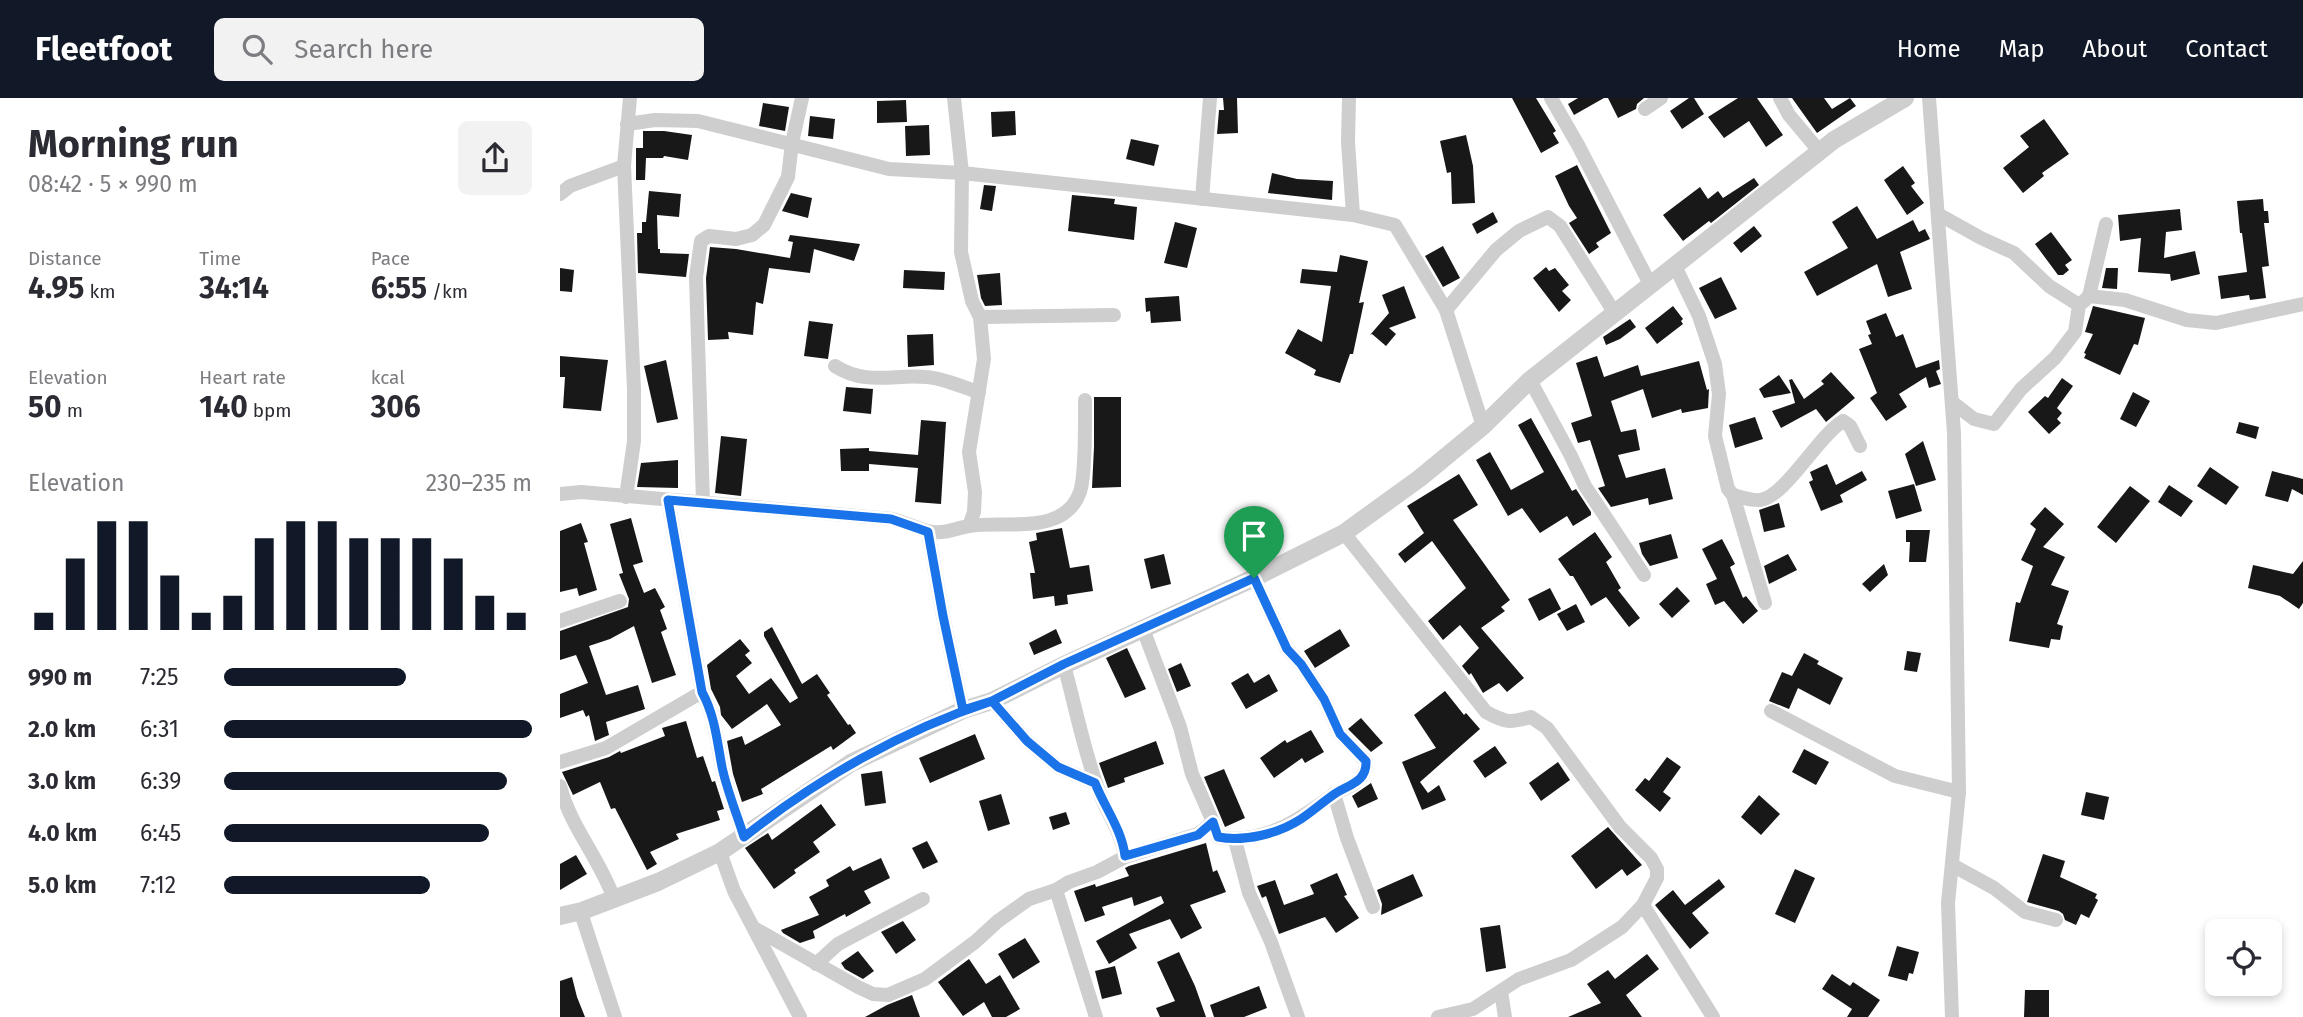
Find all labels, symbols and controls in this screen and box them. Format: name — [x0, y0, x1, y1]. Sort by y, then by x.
search box — [214, 18, 704, 81]
text: Fleetfoot — [35, 29, 172, 69]
icon: search — [238, 30, 276, 68]
text: Search here — [294, 34, 433, 65]
text: Home — [1897, 35, 1961, 63]
text: Map — [1999, 35, 2045, 63]
text: About — [2083, 35, 2147, 63]
text: Contact — [2185, 35, 2268, 63]
text: Morning run — [28, 121, 239, 167]
button: share — [458, 121, 532, 195]
text: 08:42 · 5 × 990 m — [28, 170, 198, 198]
text: Distance — [28, 247, 102, 270]
text: Time — [199, 247, 241, 270]
text: Pace — [371, 247, 410, 270]
text: 4.95 — [28, 270, 84, 306]
text: 34:14 — [199, 270, 269, 306]
text: 6:55 — [371, 270, 427, 306]
text: km — [84, 280, 115, 303]
text: /km — [427, 280, 468, 303]
text: Elevation — [28, 366, 108, 389]
text: Heart rate — [199, 366, 286, 389]
text: kcal — [371, 366, 405, 389]
text: 50 — [28, 389, 62, 425]
text: 140 — [199, 389, 248, 425]
text: 306 — [371, 389, 421, 425]
text: m — [62, 399, 83, 422]
text: bpm — [248, 399, 292, 422]
text: Elevation — [28, 469, 124, 497]
text: 230–235 m — [426, 469, 532, 497]
pin — [1224, 506, 1284, 578]
icon: arrive — [1235, 517, 1273, 555]
text: 990 m — [28, 663, 92, 691]
text: 7:25 — [140, 663, 179, 691]
text: 2.0 km — [28, 715, 96, 743]
text: 6:31 — [140, 715, 179, 743]
text: 3.0 km — [28, 767, 96, 795]
text: 6:39 — [140, 767, 181, 795]
text: 4.0 km — [28, 819, 97, 847]
text: 6:45 — [140, 819, 181, 847]
text: 5.0 km — [28, 871, 97, 899]
text: 7:12 — [140, 871, 176, 899]
map controls — [2205, 919, 2282, 996]
button: locate — [2205, 919, 2282, 996]

